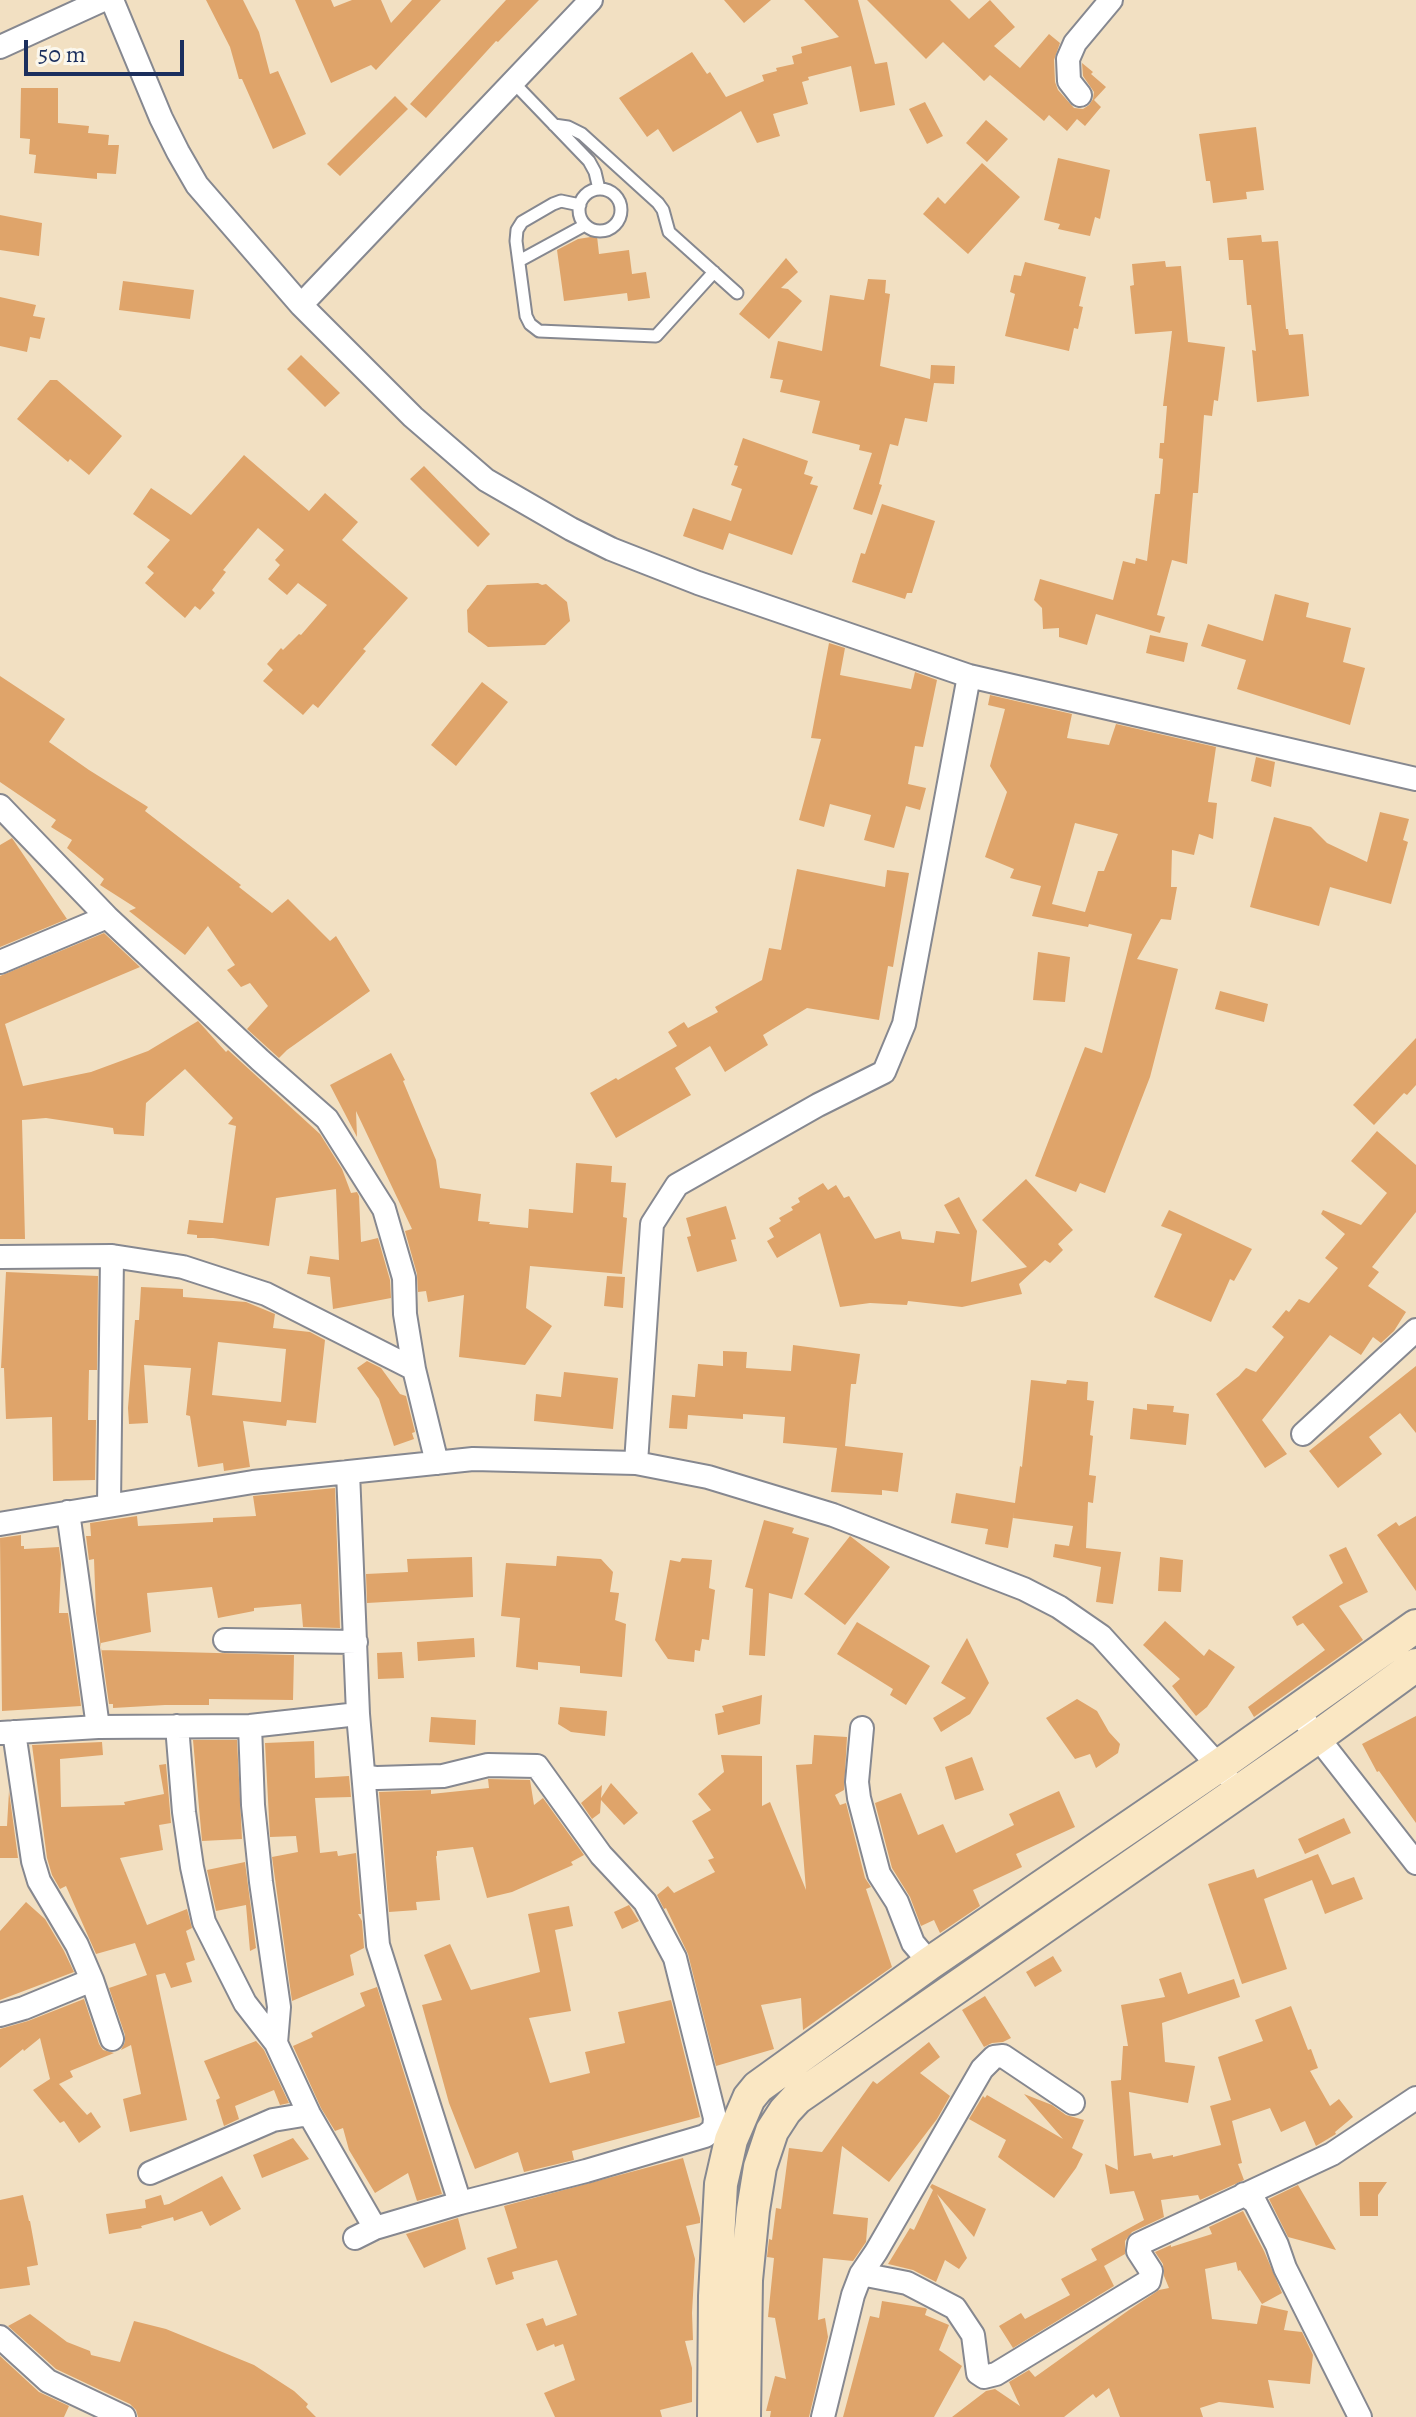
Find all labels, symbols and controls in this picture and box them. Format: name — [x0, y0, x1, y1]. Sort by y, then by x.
scale bar — [28, 24, 188, 74]
text: 50 m — [38, 38, 86, 70]

